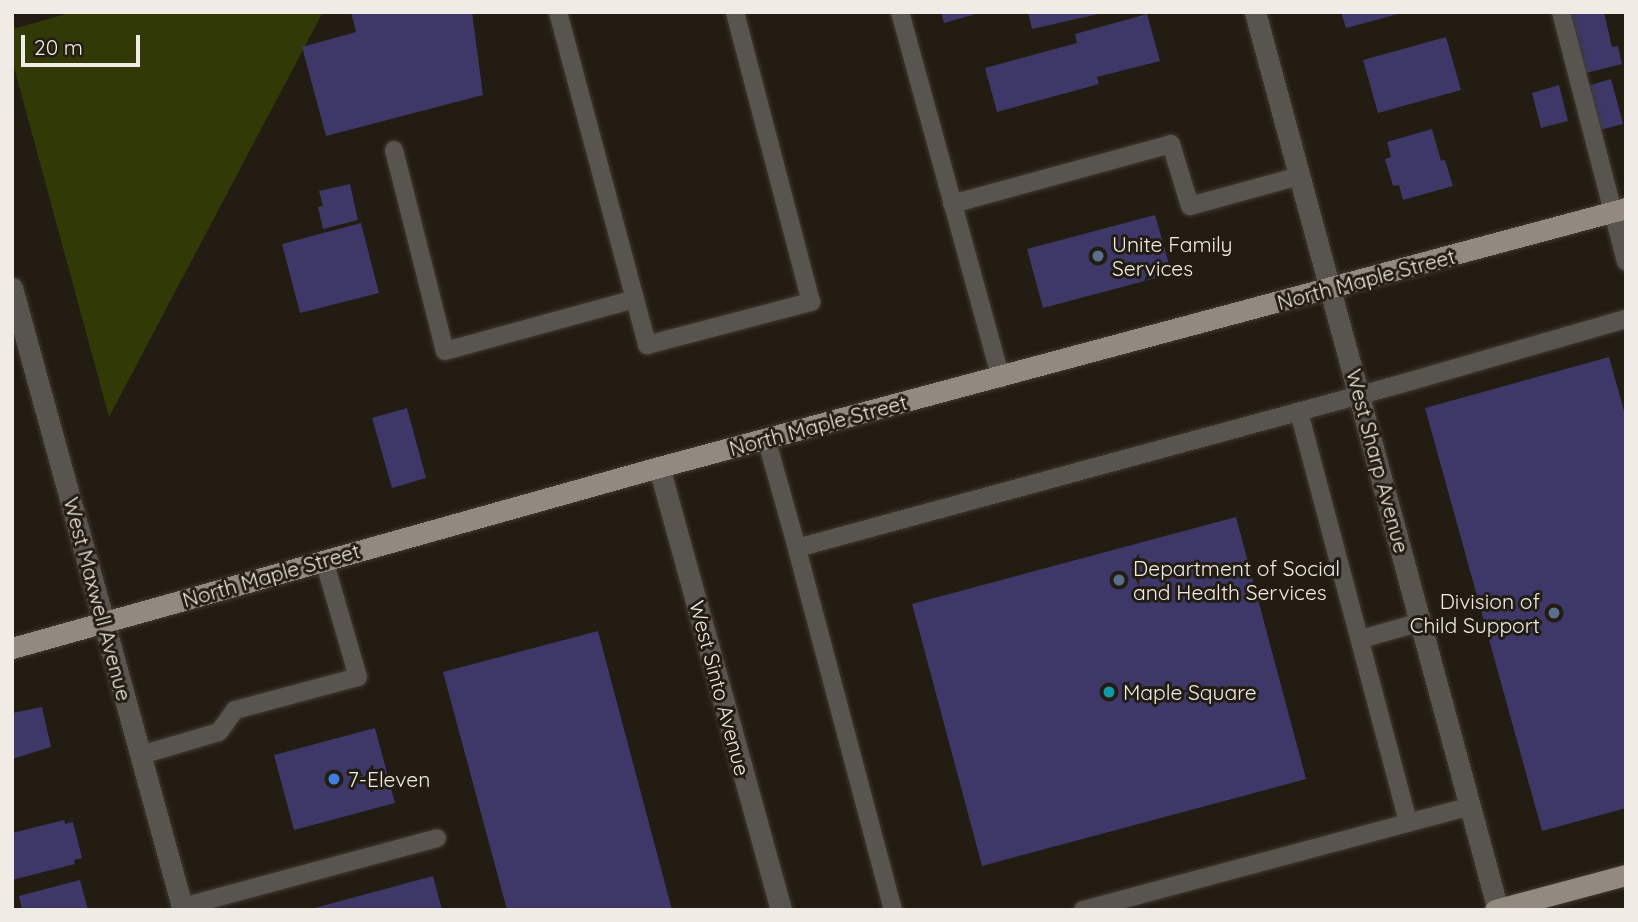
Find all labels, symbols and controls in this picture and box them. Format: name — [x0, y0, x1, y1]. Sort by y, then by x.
scale bar — [24, 21, 144, 65]
text: 20 m — [34, 34, 83, 60]
place label: Unite Family Services — [1112, 231, 1232, 281]
street label: North Maple Street — [1274, 243, 1458, 315]
marker: Unite Family Services — [1090, 248, 1106, 264]
street label: West Sharp Avenue — [1341, 366, 1415, 556]
street label: North Maple Street — [726, 389, 910, 461]
street label: West Maxwell Avenue — [59, 494, 137, 704]
street label: North Maple Street — [179, 538, 363, 612]
place label: Department of Social and Health Services — [1133, 555, 1340, 605]
marker: Department of Social and Health Services — [1111, 572, 1127, 588]
place label: Division of Child Support — [1410, 588, 1540, 638]
street label: West Sinto Avenue — [685, 598, 755, 778]
marker: Division of Child Support — [1546, 605, 1562, 621]
place label: Maple Square — [1123, 679, 1257, 705]
marker: Maple Square — [1101, 684, 1117, 700]
place label: 7-Eleven — [348, 766, 430, 792]
marker: 7-Eleven — [326, 771, 342, 787]

